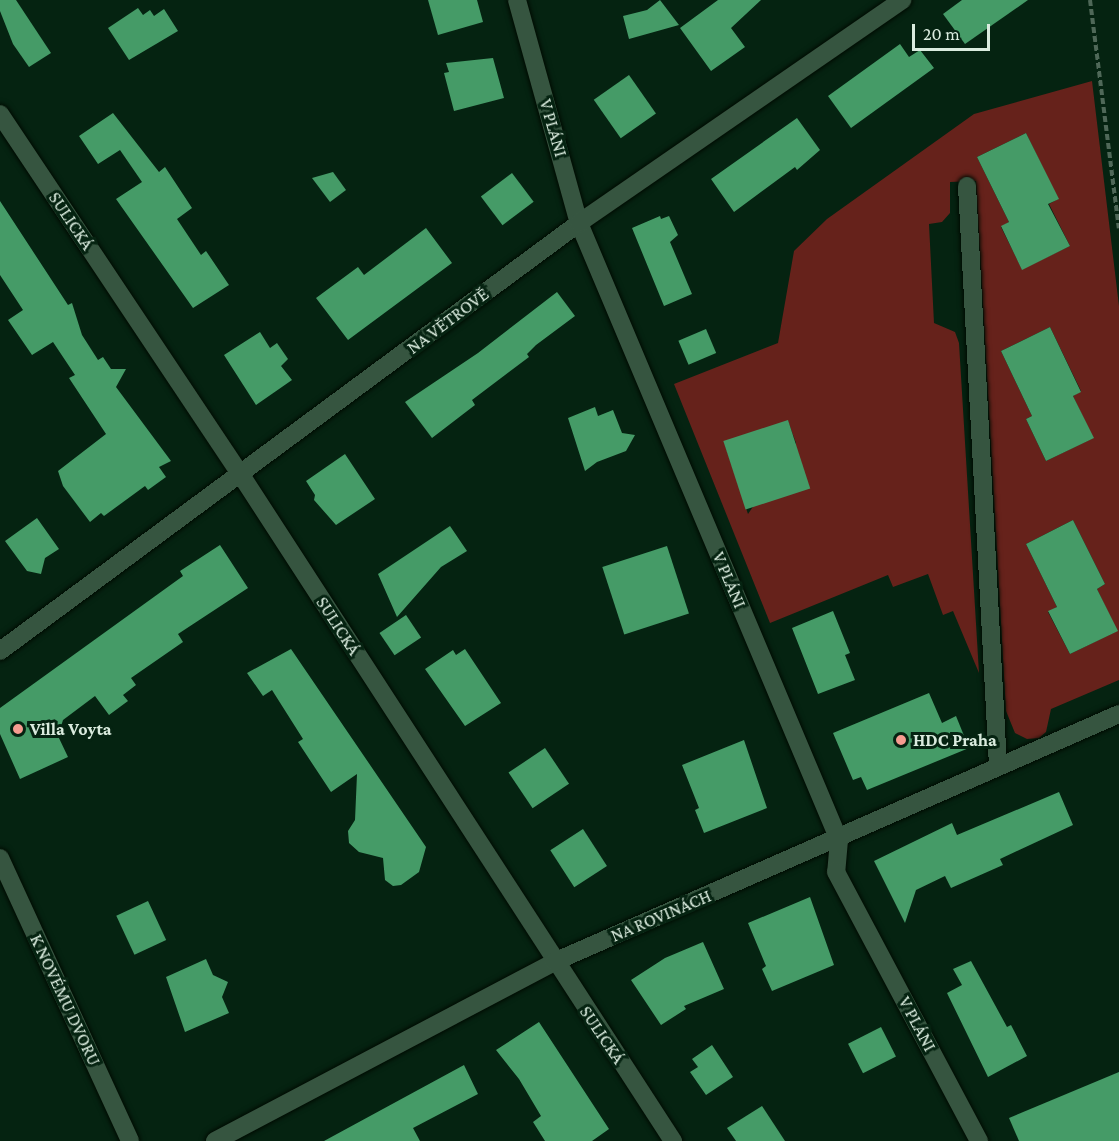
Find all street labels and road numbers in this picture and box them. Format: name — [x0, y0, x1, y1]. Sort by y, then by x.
street label: V PLÁNI — [534, 97, 572, 159]
street label: SULICKÁ — [44, 188, 98, 254]
street label: NA VĚTROVĚ — [403, 283, 493, 359]
street label: V PLÁNI — [707, 549, 751, 611]
street label: SULICKÁ — [311, 593, 365, 659]
street label: NA ROVINÁCH — [608, 885, 714, 947]
street label: K NOVÉMU DVORU — [25, 931, 105, 1069]
street label: V PLÁNI — [894, 993, 940, 1055]
street label: SULICKÁ — [575, 1002, 629, 1068]

